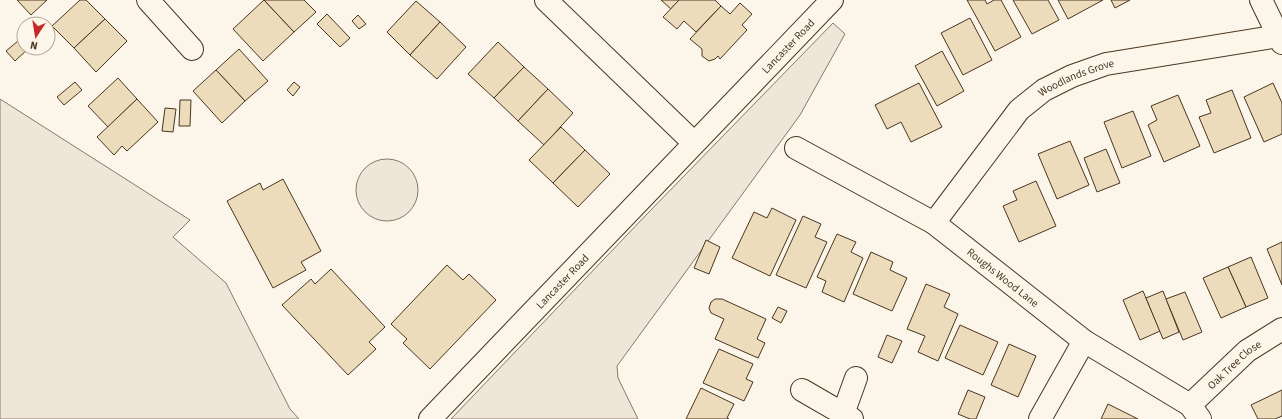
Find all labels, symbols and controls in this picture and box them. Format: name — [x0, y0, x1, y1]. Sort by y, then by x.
street label: Lancaster Road — [758, 15, 818, 77]
north arrow — [16, 16, 56, 56]
text: N — [29, 37, 39, 53]
street label: Woodlands Grove — [1035, 55, 1115, 100]
street label: Roughs Wood Lane — [964, 244, 1043, 311]
street label: Lancaster Road — [532, 251, 592, 312]
street label: Oak Tree Close — [1204, 336, 1265, 393]

